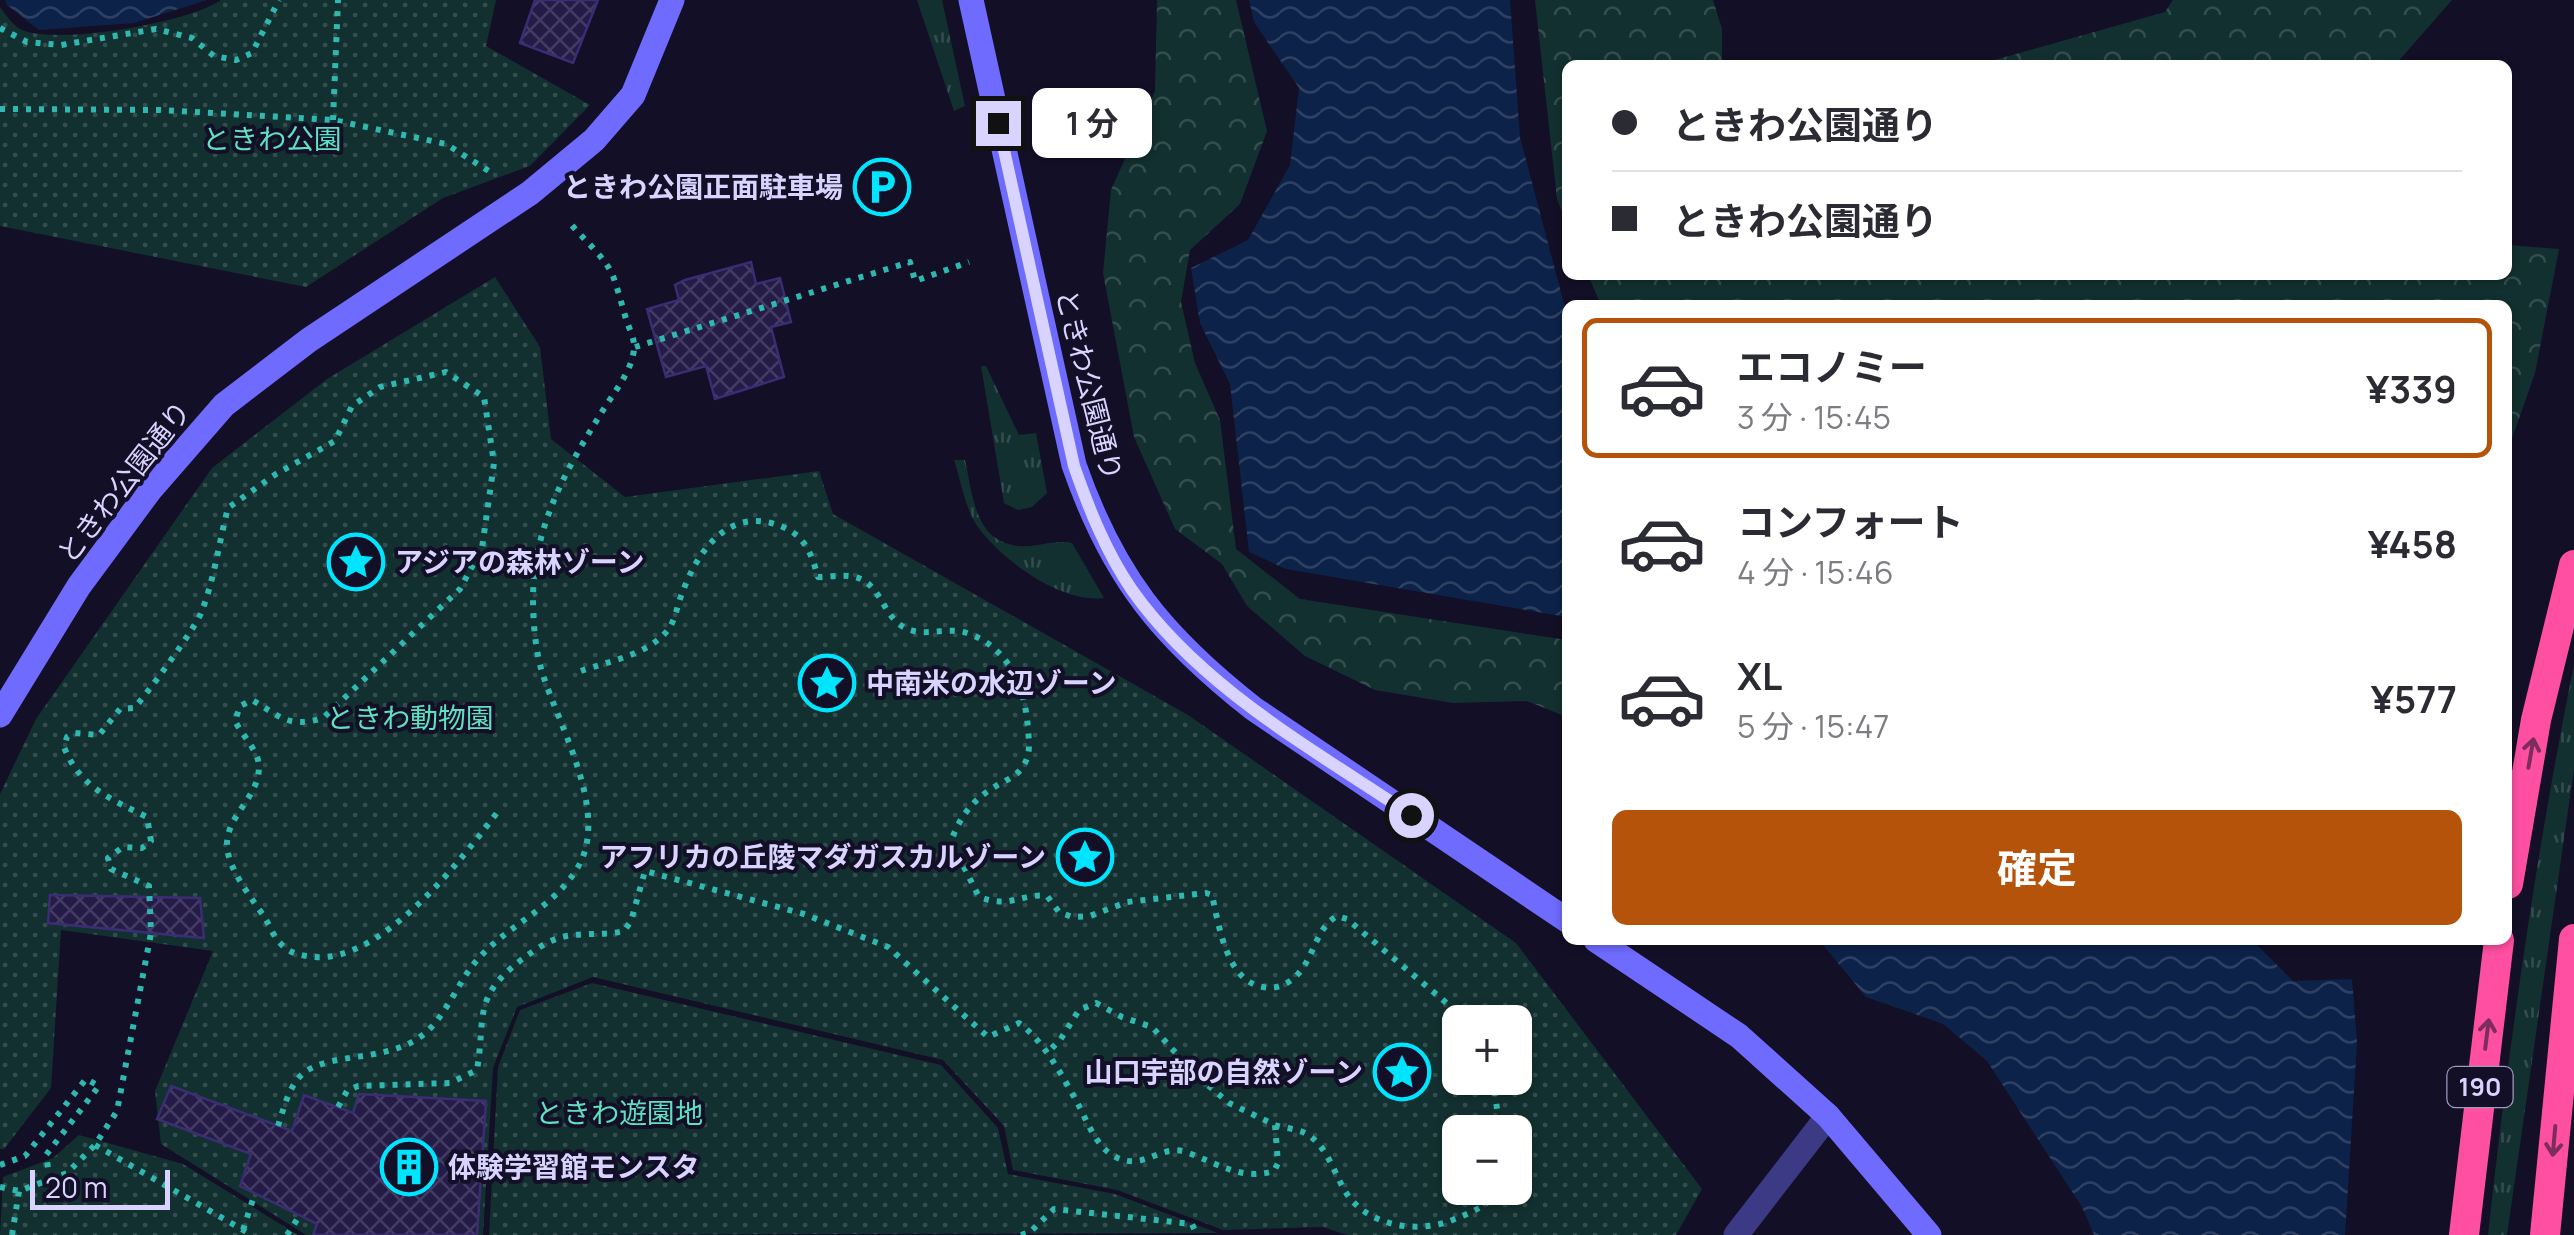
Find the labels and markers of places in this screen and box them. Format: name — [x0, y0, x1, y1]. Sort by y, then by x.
parking icon: ときわ公園正面駐車場 — [852, 157, 912, 217]
place label: ときわ公園正面駐車場 — [563, 167, 843, 205]
place icon: アジアの森林ゾーン — [326, 532, 386, 592]
place label: アジアの森林ゾーン — [395, 542, 644, 580]
place icon: 中南米の水辺ゾーン — [797, 653, 857, 713]
place label: 中南米の水辺ゾーン — [866, 663, 1117, 701]
place icon: アフリカの丘陵マダガスカルゾーン — [1055, 827, 1115, 887]
place label: アフリカの丘陵マダガスカルゾーン — [599, 837, 1046, 875]
place icon: 山口宇部の自然ゾーン — [1372, 1042, 1432, 1102]
place label: 山口宇部の自然ゾーン — [1084, 1052, 1363, 1090]
building icon: 体験学習館モンスタ — [379, 1137, 439, 1197]
place label: 体験学習館モンスタ — [448, 1147, 699, 1185]

